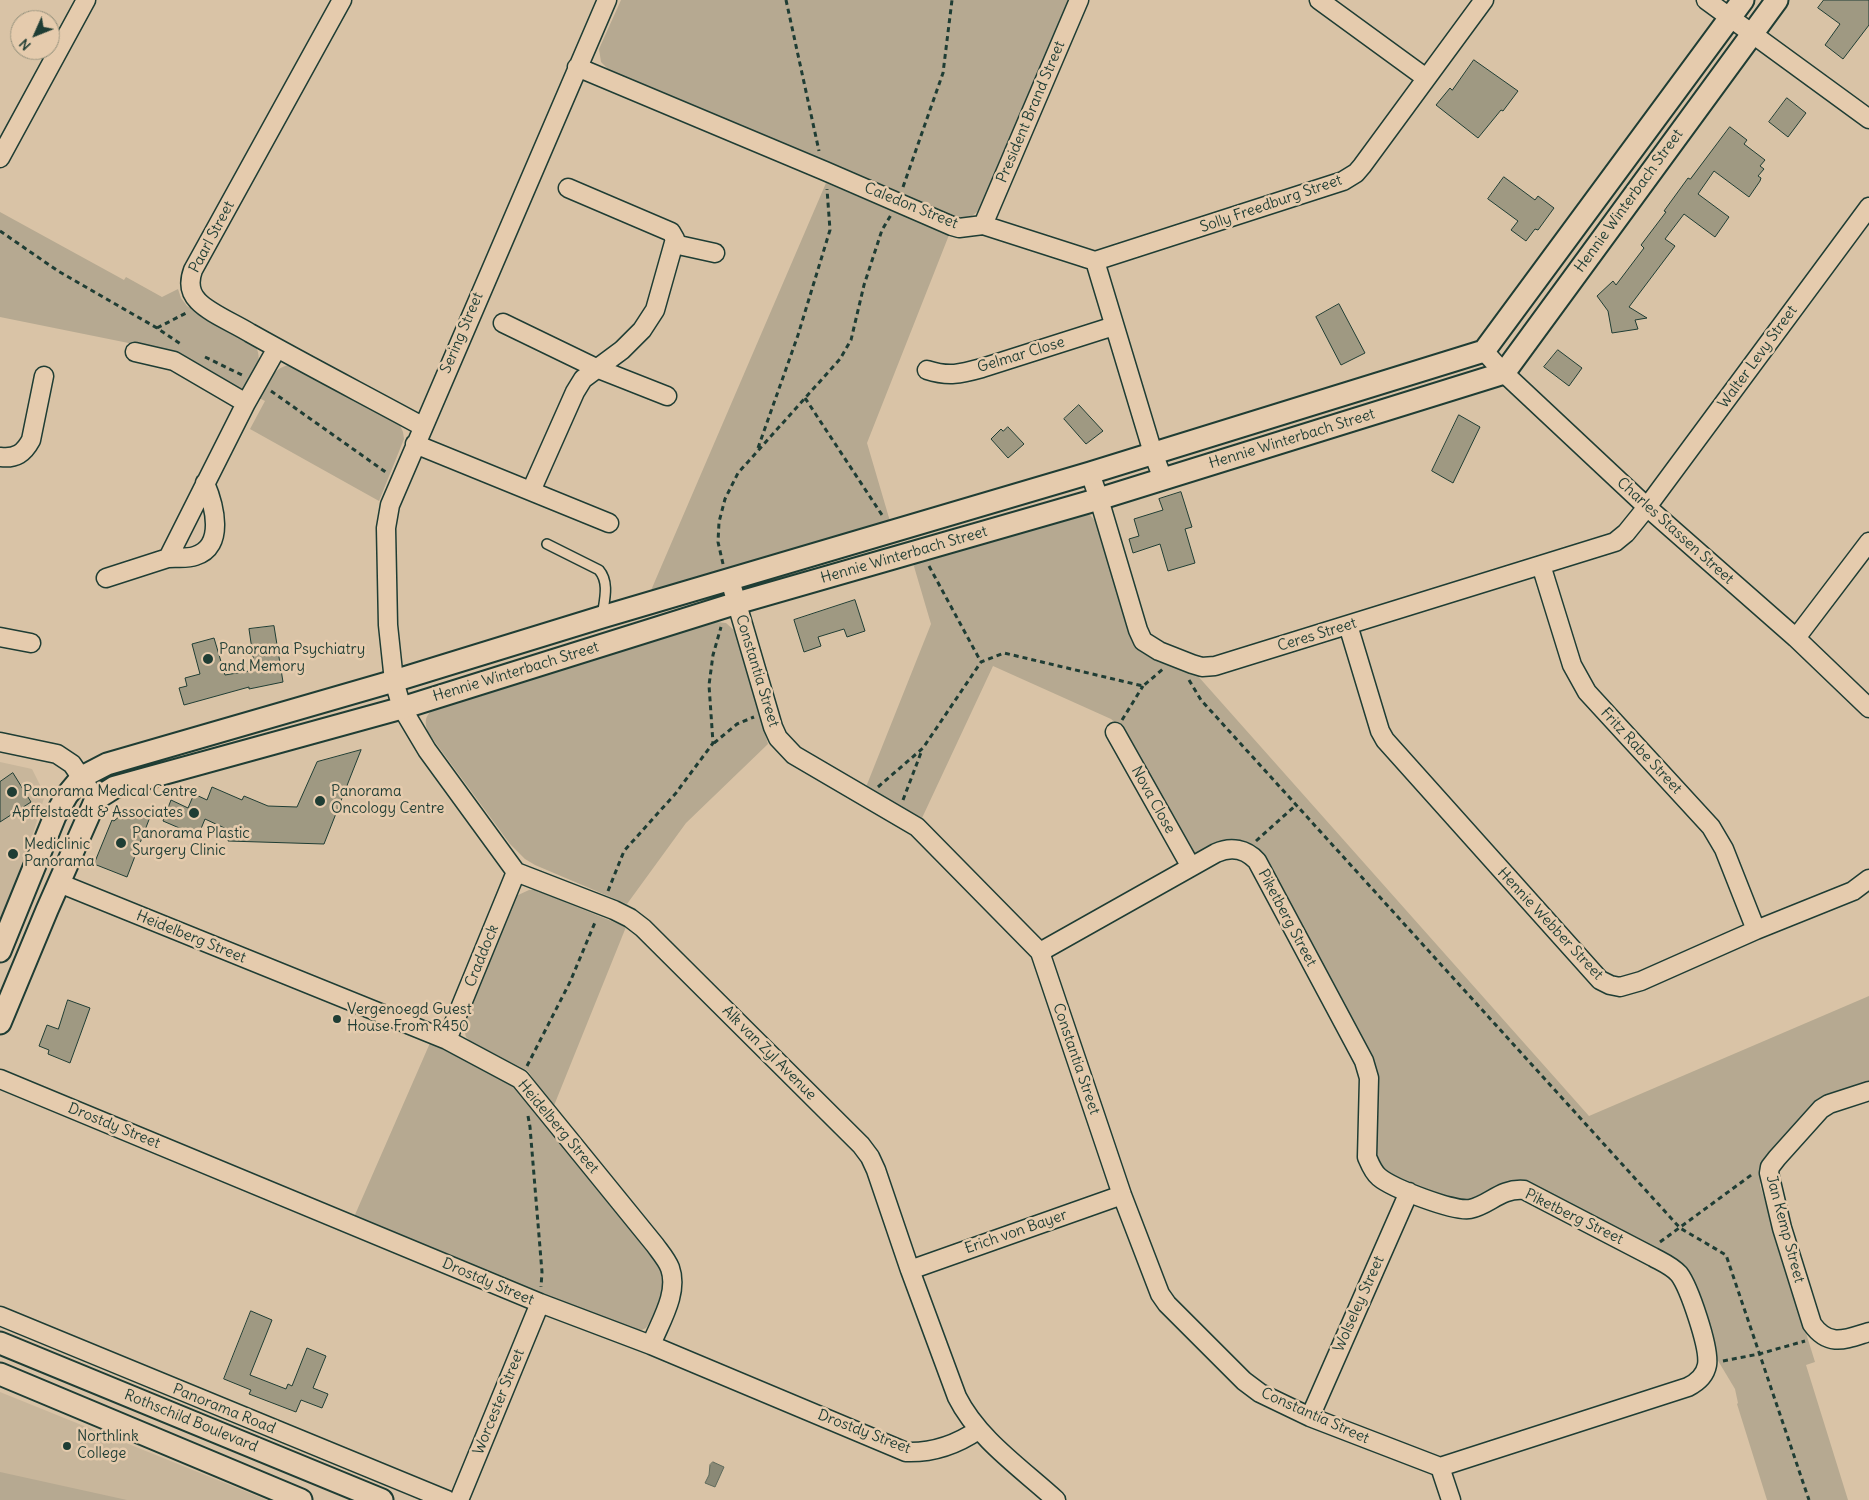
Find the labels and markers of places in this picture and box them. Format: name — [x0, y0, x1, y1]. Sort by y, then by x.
place label: Panorama Psychiatry and Memory — [219, 641, 365, 676]
marker: Panorama Psychiatry and Memory — [201, 652, 215, 666]
place label: Panorama Medical Centre — [23, 783, 197, 801]
place label: Panorama Oncology Centre — [331, 783, 444, 818]
marker: Panorama Medical Centre — [5, 785, 19, 799]
marker: Panorama Oncology Centre — [313, 794, 327, 808]
place label: Apffelstaedt & Associates — [12, 804, 183, 822]
marker: Apffelstaedt & Associates — [187, 806, 201, 820]
place label: Panorama Plastic Surgery Clinic — [132, 825, 250, 860]
place label: Mediclinic Panorama — [24, 836, 95, 871]
marker: Panorama Plastic Surgery Clinic — [114, 836, 128, 850]
marker: Mediclinic Panorama — [6, 847, 20, 861]
place label: Vergenoegd Guest House From R450 — [347, 1001, 472, 1036]
marker: Vergenoegd Guest House From R450 — [331, 1013, 343, 1025]
place label: Northlink College — [77, 1428, 139, 1463]
marker: Northlink College — [61, 1440, 73, 1452]

